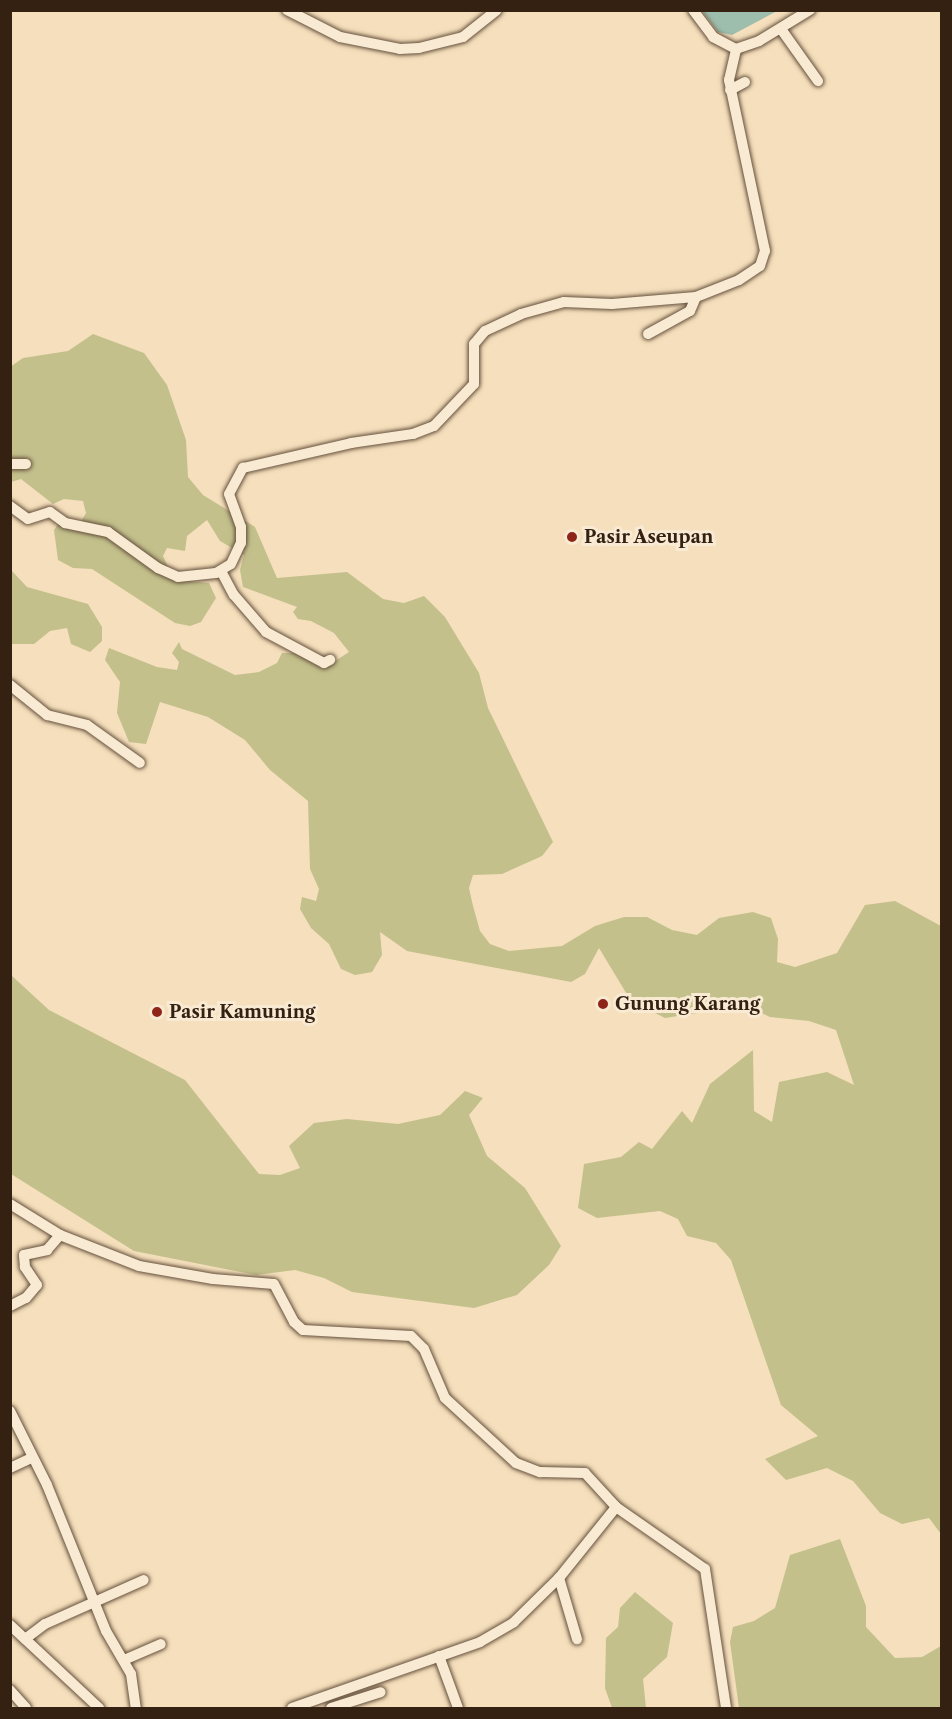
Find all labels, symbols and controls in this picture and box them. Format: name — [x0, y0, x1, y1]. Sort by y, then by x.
place label: Pasir Aseupan — [584, 526, 714, 548]
marker: Pasir Aseupan — [565, 530, 579, 544]
place label: Gunung Karang — [615, 993, 760, 1015]
marker: Gunung Karang — [596, 997, 610, 1011]
place label: Pasir Kamuning — [169, 1001, 316, 1023]
marker: Pasir Kamuning — [150, 1005, 164, 1019]

